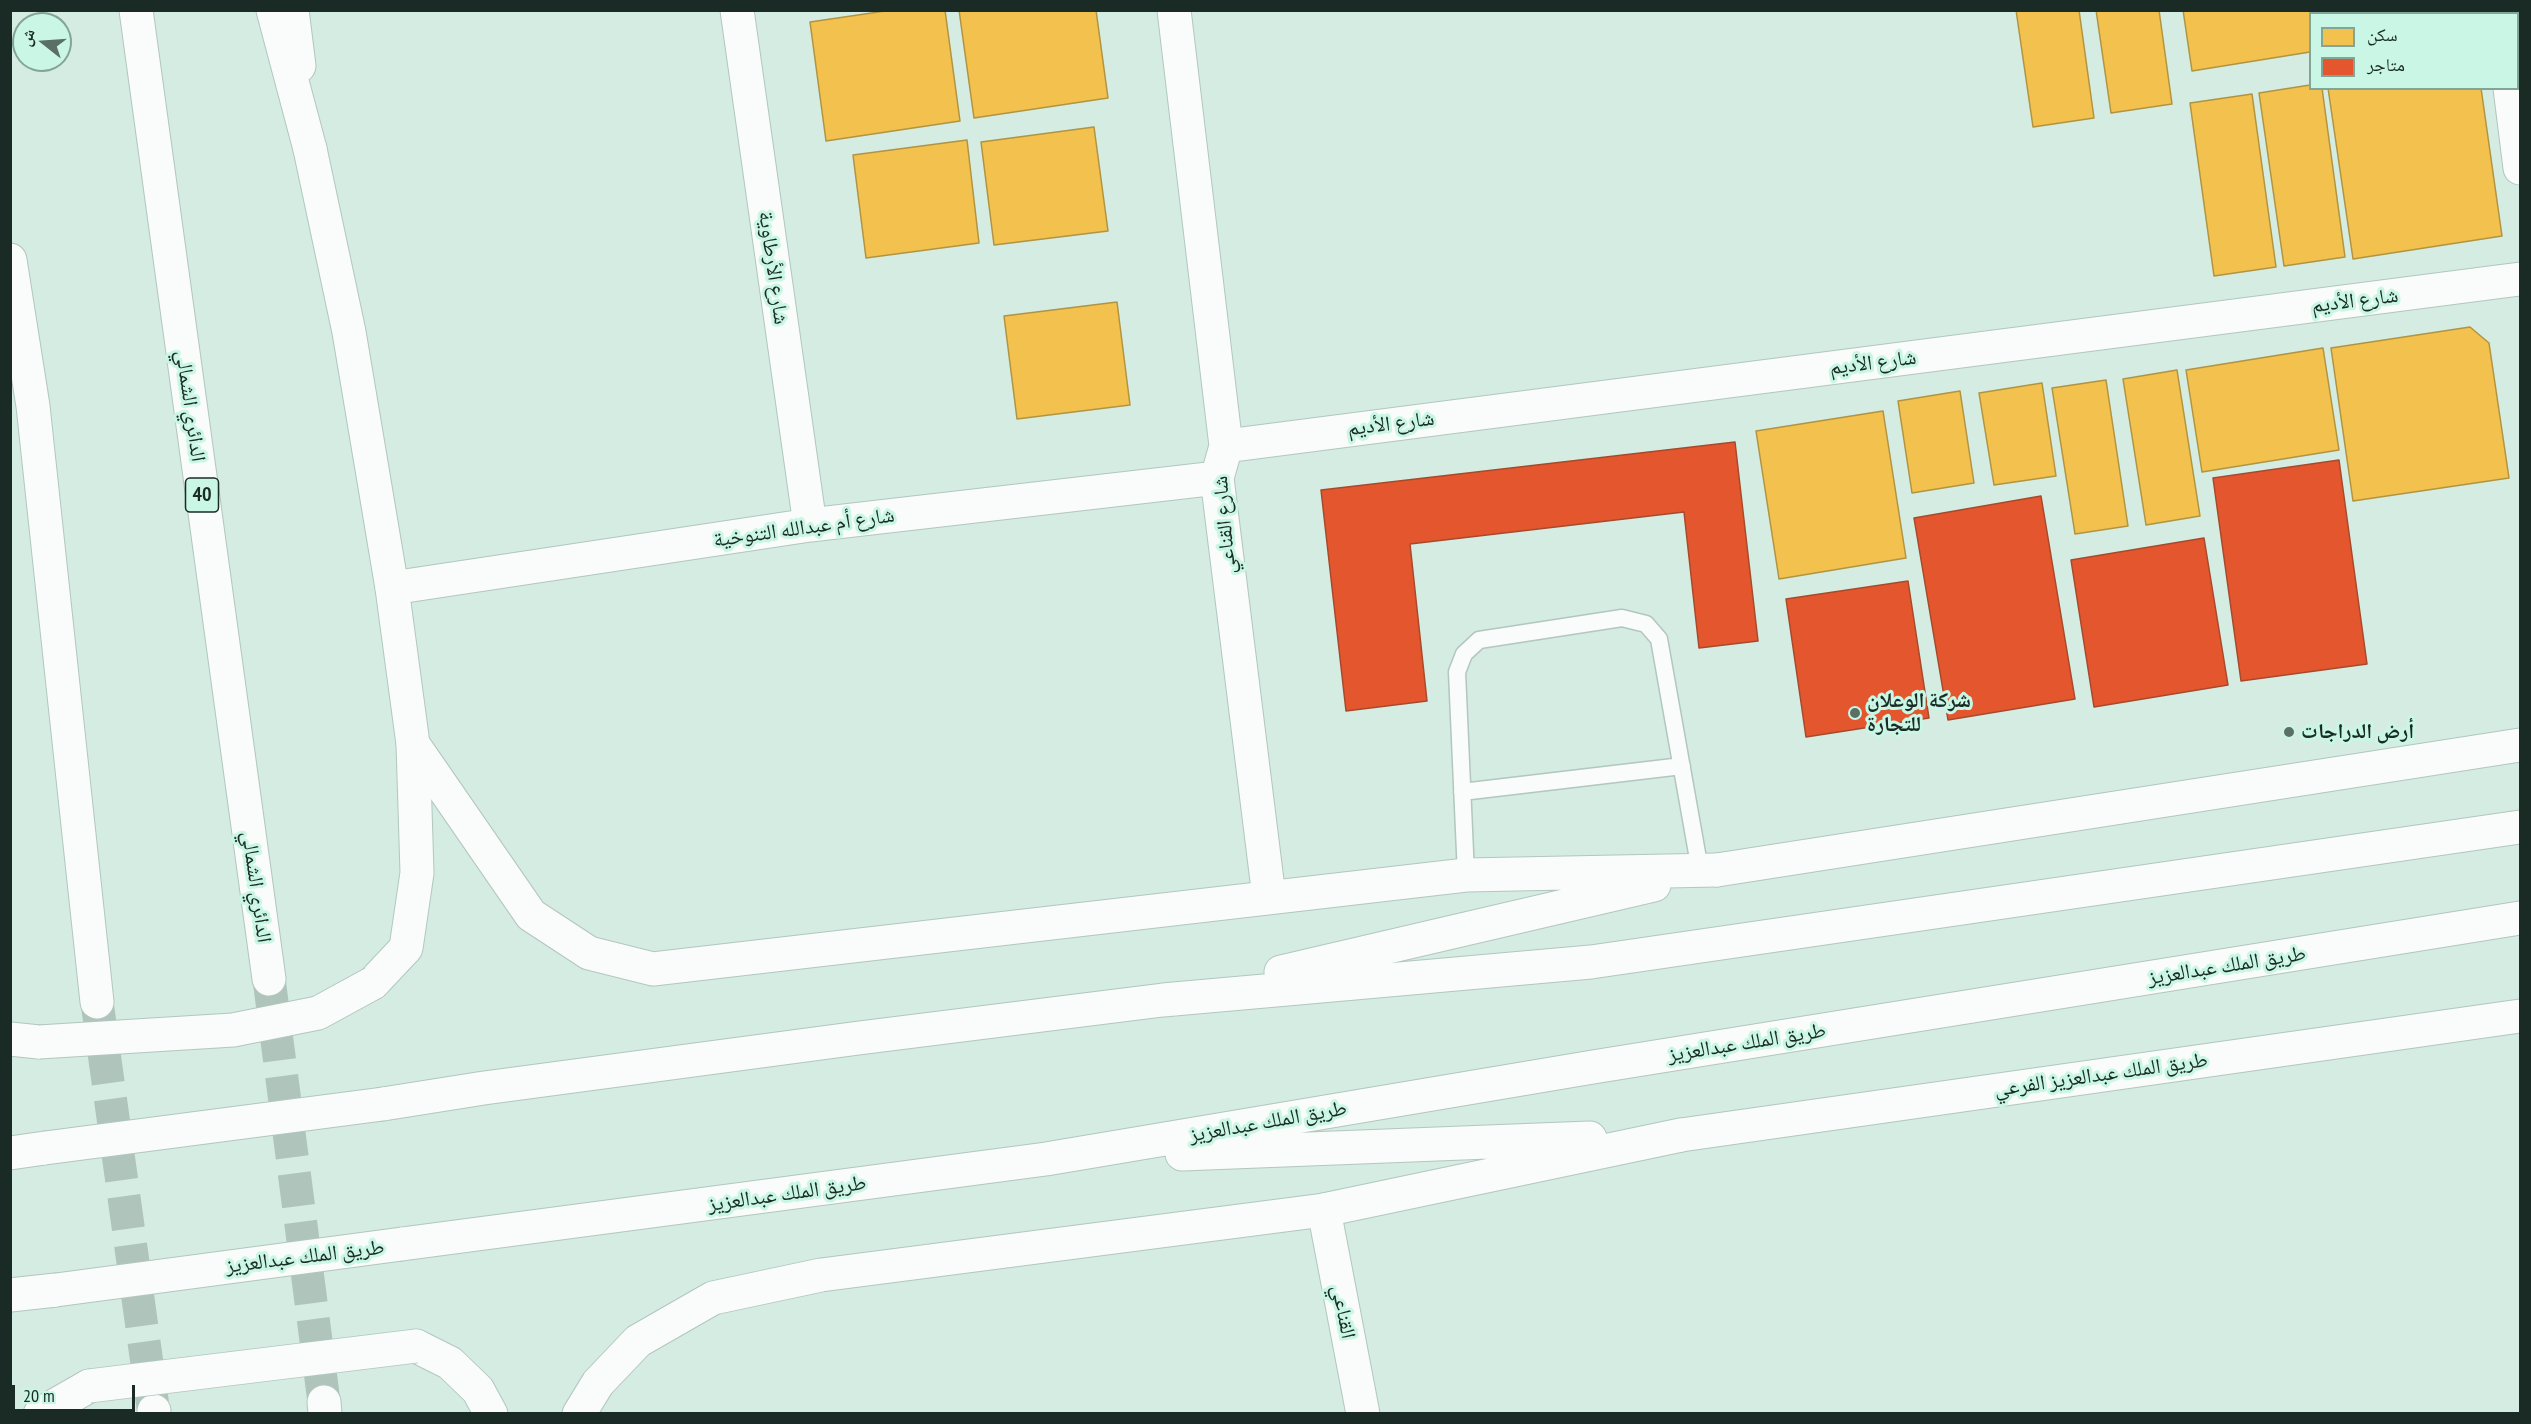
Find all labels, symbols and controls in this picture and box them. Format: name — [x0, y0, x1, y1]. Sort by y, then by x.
north arrow — [12, 12, 72, 72]
legend — [2309, 12, 2519, 90]
text: سكن — [2367, 23, 2398, 46]
text: ش — [15, 26, 39, 48]
text: متاجر — [2367, 53, 2405, 76]
street label: شارع الأرطاوية — [753, 210, 793, 326]
street label: شارع الأديم — [2310, 283, 2400, 319]
street label: شارع الأديم — [1828, 345, 1918, 381]
street label: الدائري الشمالي — [170, 349, 210, 463]
street label: شارع الأديم — [1346, 406, 1436, 442]
street label: شارع القناعي — [1208, 475, 1242, 575]
road number: 40 — [186, 478, 218, 512]
street label: شارع أم عبدالله التنوخية — [712, 503, 896, 553]
place label: شركة الوعلان للتجارة — [1867, 688, 1971, 738]
marker: شركة الوعلان للتجارة — [1848, 706, 1862, 720]
place label: أرض الدراجات — [2301, 719, 2414, 745]
marker: أرض الدراجات — [2282, 725, 2296, 739]
street label: الدائري الشمالي — [236, 830, 276, 944]
street label: طريق الملك عبدالعزيز — [2146, 941, 2308, 991]
street label: طريق الملك عبدالعزيز — [1666, 1018, 1828, 1068]
street label: طريق الملك عبدالعزيز الفرعي — [1993, 1048, 2209, 1102]
street label: طريق الملك عبدالعزيز — [1187, 1096, 1349, 1148]
street label: طريق الملك عبدالعزيز — [706, 1170, 868, 1218]
street label: طريق الملك عبدالعزيز — [224, 1235, 386, 1279]
street label: القناعي — [1325, 1283, 1361, 1341]
scale bar — [15, 1373, 138, 1411]
text: 20 m — [23, 1384, 55, 1407]

